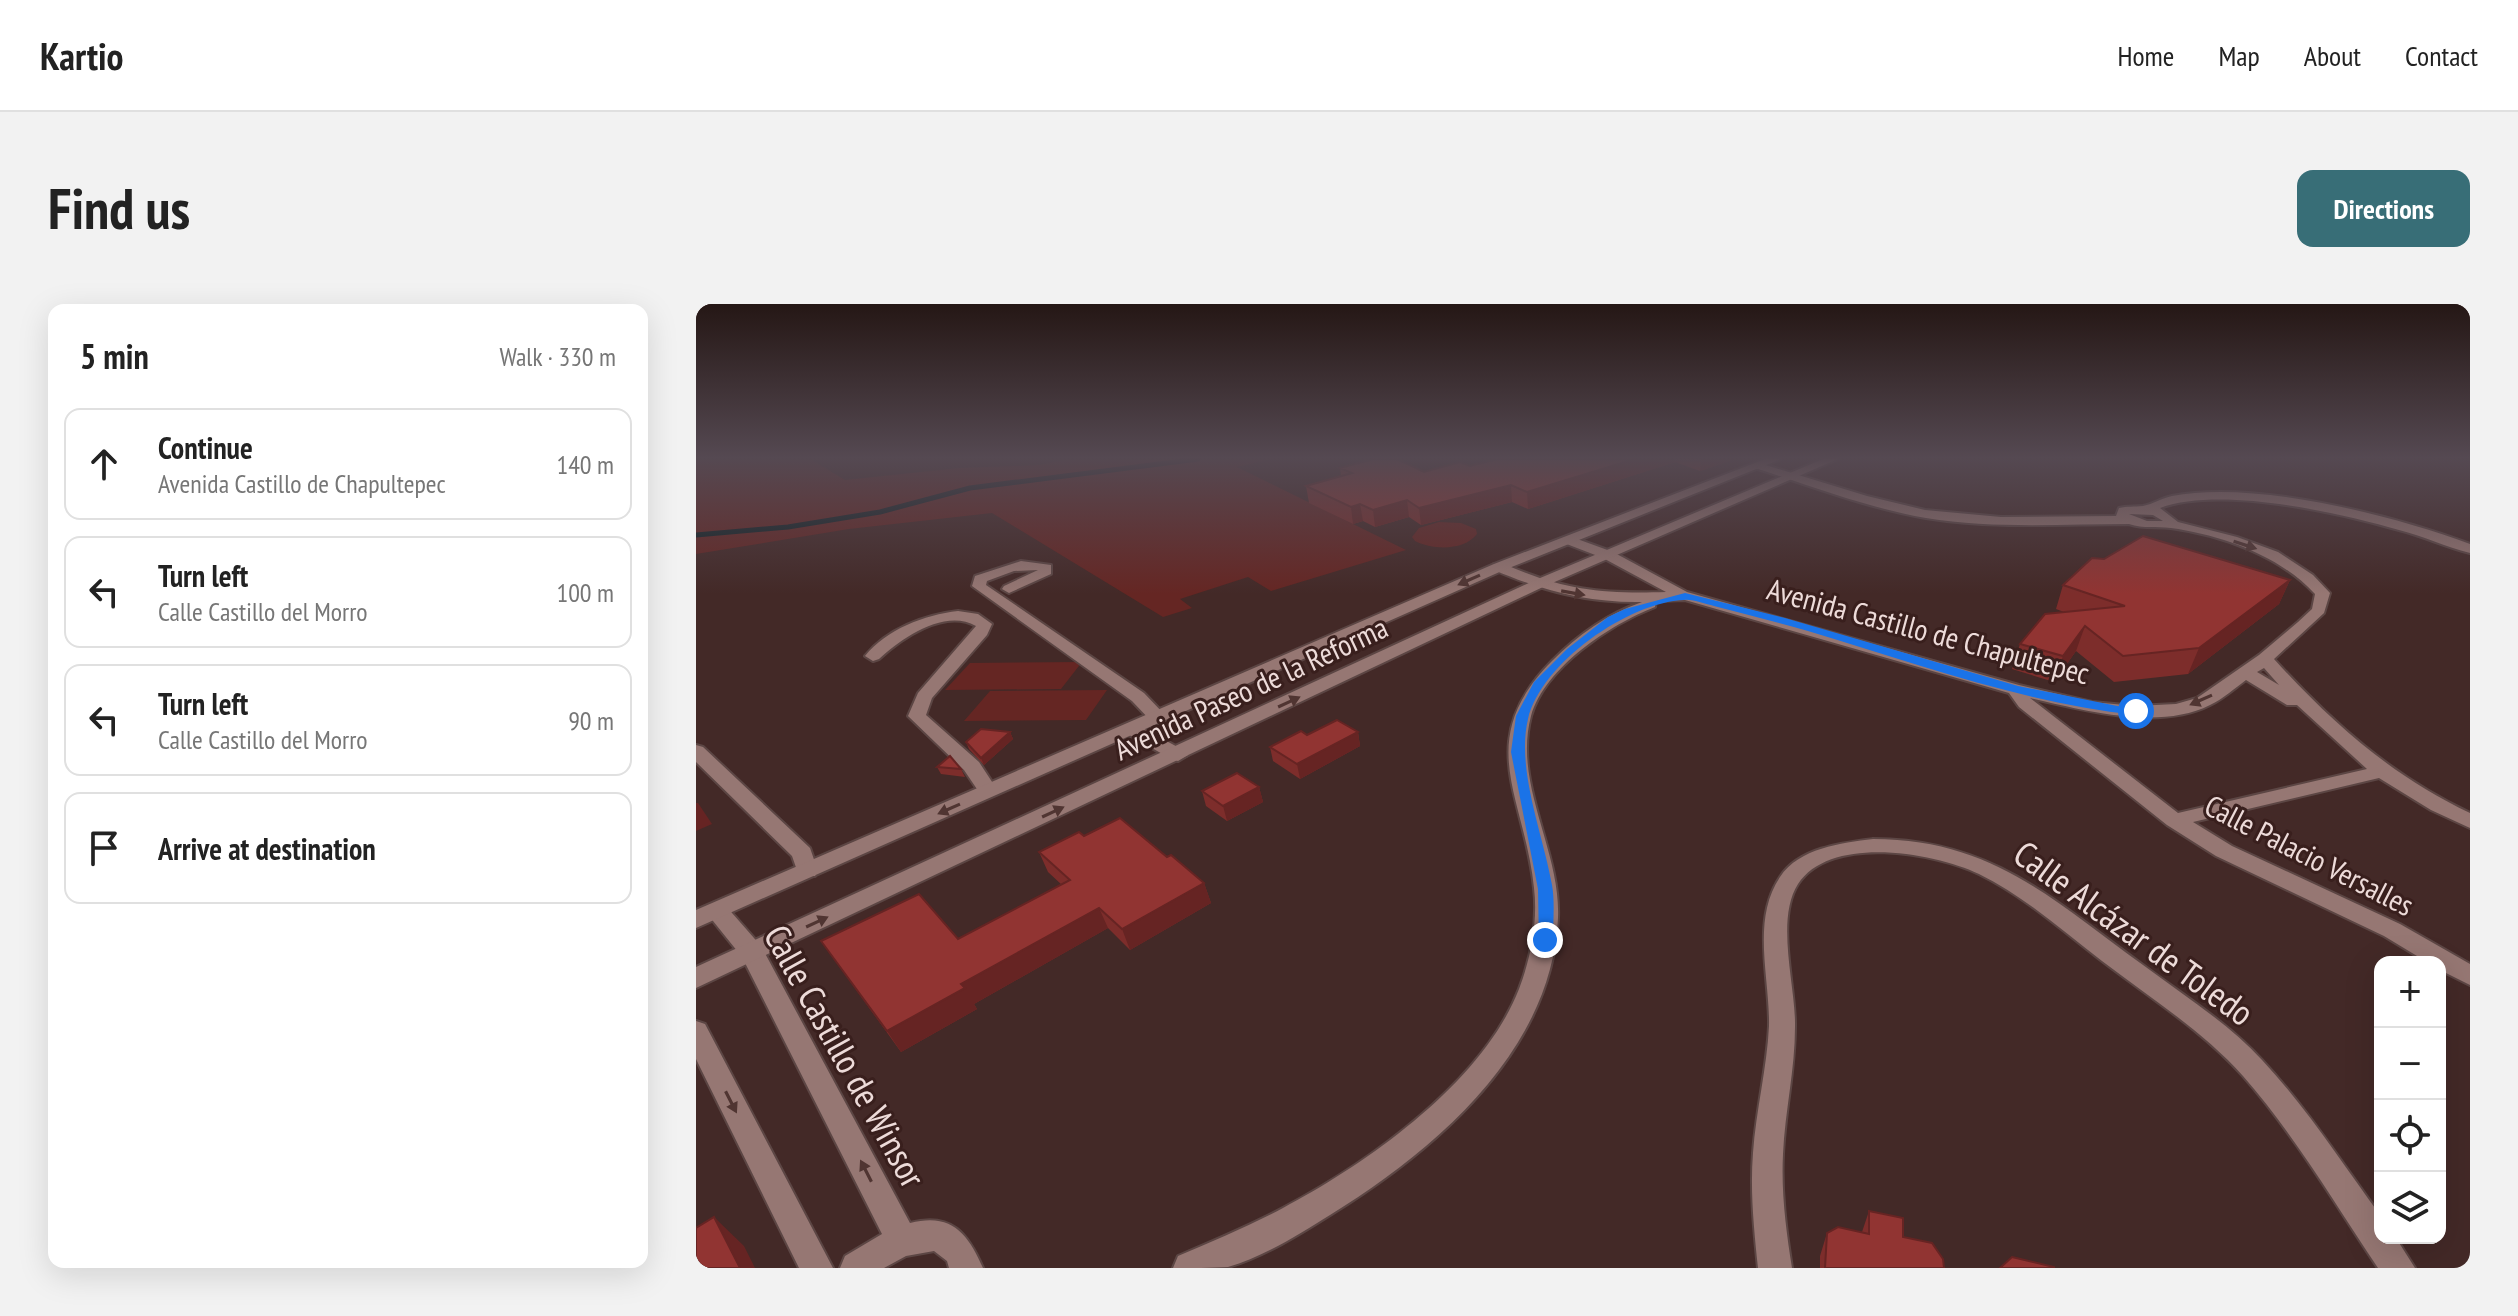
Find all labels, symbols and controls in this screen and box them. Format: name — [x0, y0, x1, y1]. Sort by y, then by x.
text: Kartio — [40, 31, 124, 80]
text: Home — [2118, 37, 2174, 74]
text: Map — [2218, 37, 2260, 74]
text: About — [2304, 37, 2361, 74]
text: Contact — [2405, 37, 2478, 74]
button: Directions — [2297, 170, 2470, 247]
text: Find us — [48, 172, 190, 244]
text: 5 min — [80, 334, 149, 378]
text: Walk · 330 m — [499, 340, 616, 373]
text: Continue — [158, 428, 253, 467]
icon: ahead — [82, 442, 126, 486]
text: 140 m — [556, 448, 614, 481]
text: Avenida Castillo de Chapultepec — [158, 467, 446, 500]
one-way arrow — [2233, 539, 2257, 551]
text: Turn left — [158, 556, 248, 595]
street label: Avenida Castillo de Chapultepec — [1763, 569, 2094, 692]
icon: left — [82, 570, 126, 614]
one-way arrow — [1457, 574, 1481, 587]
text: 100 m — [556, 576, 614, 609]
one-way arrow — [1560, 587, 1585, 599]
text: Calle Castillo del Morro — [158, 595, 368, 628]
street label: Avenida Paseo de la Reforma — [1107, 607, 1393, 768]
text: Turn left — [158, 684, 248, 723]
route start — [2118, 693, 2154, 729]
one-way arrow — [2190, 693, 2213, 707]
one-way arrow — [1277, 695, 1301, 709]
icon: left — [82, 698, 126, 742]
text: 90 m — [568, 704, 614, 737]
text: Calle Castillo del Morro — [158, 723, 368, 756]
street label: Calle Palacio Versalles — [2199, 785, 2421, 924]
one-way arrow — [937, 802, 961, 815]
one-way arrow — [1042, 806, 1065, 819]
icon: arrive — [82, 826, 126, 870]
text: Arrive at destination — [158, 829, 376, 868]
street label: Calle Alcázar de Toledo — [2005, 830, 2264, 1036]
one-way arrow — [806, 915, 829, 928]
street label: Calle Castillo de Winsor — [754, 916, 937, 1195]
route end — [1527, 922, 1563, 958]
map controls — [2374, 956, 2446, 1244]
button: + — [2374, 956, 2446, 1028]
button: − — [2374, 1028, 2446, 1100]
one-way arrow — [725, 1090, 738, 1113]
button: locate — [2374, 1100, 2446, 1172]
one-way arrow — [859, 1160, 872, 1183]
button: layers — [2374, 1172, 2446, 1244]

